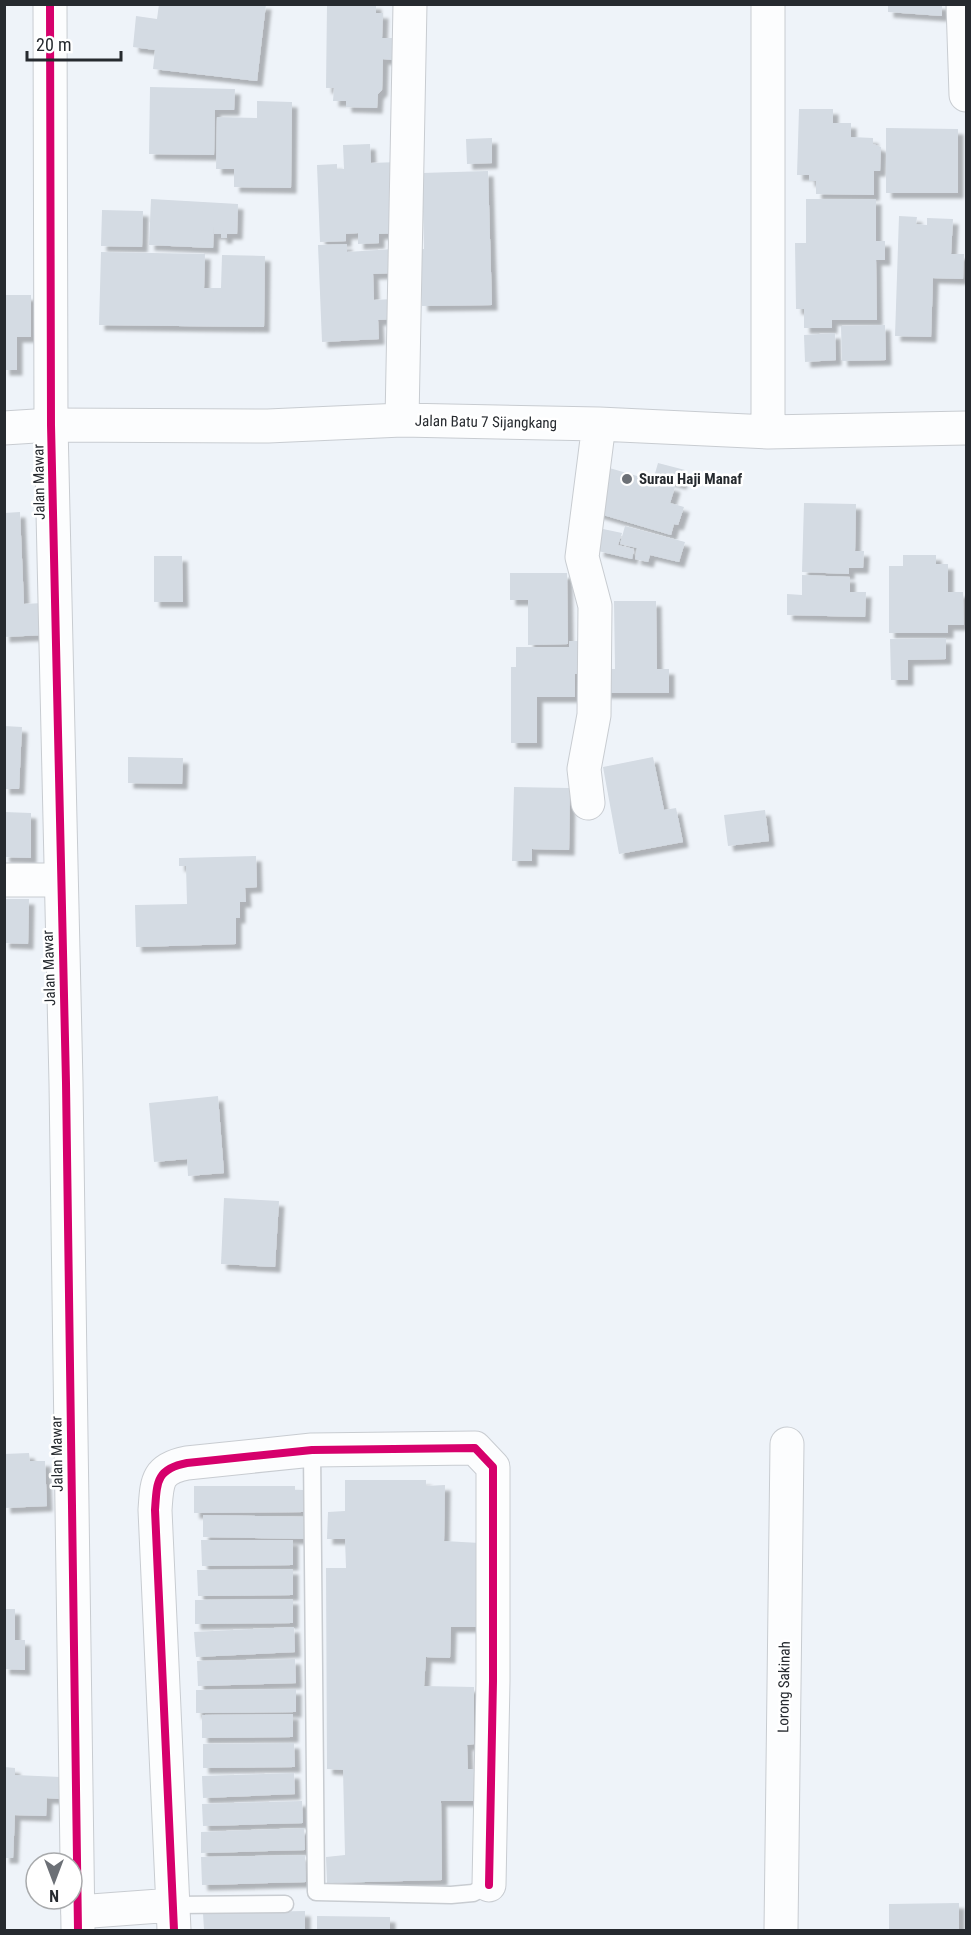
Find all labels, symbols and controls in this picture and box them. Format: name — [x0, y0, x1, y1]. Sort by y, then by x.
scale bar — [27, 24, 122, 62]
text: 20 m — [36, 34, 71, 55]
street label: Jalan Batu 7 Sijangkang — [415, 412, 557, 432]
street label: Jalan Mawar — [29, 444, 49, 520]
place label: Surau Haji Manaf — [639, 470, 742, 488]
marker: Surau Haji Manaf — [620, 472, 634, 486]
street label: Jalan Mawar — [39, 929, 59, 1006]
street label: Jalan Mawar — [47, 1416, 67, 1492]
street label: Lorong Sakinah — [774, 1641, 794, 1733]
north arrow — [24, 1851, 84, 1911]
text: N — [49, 1886, 59, 1905]

